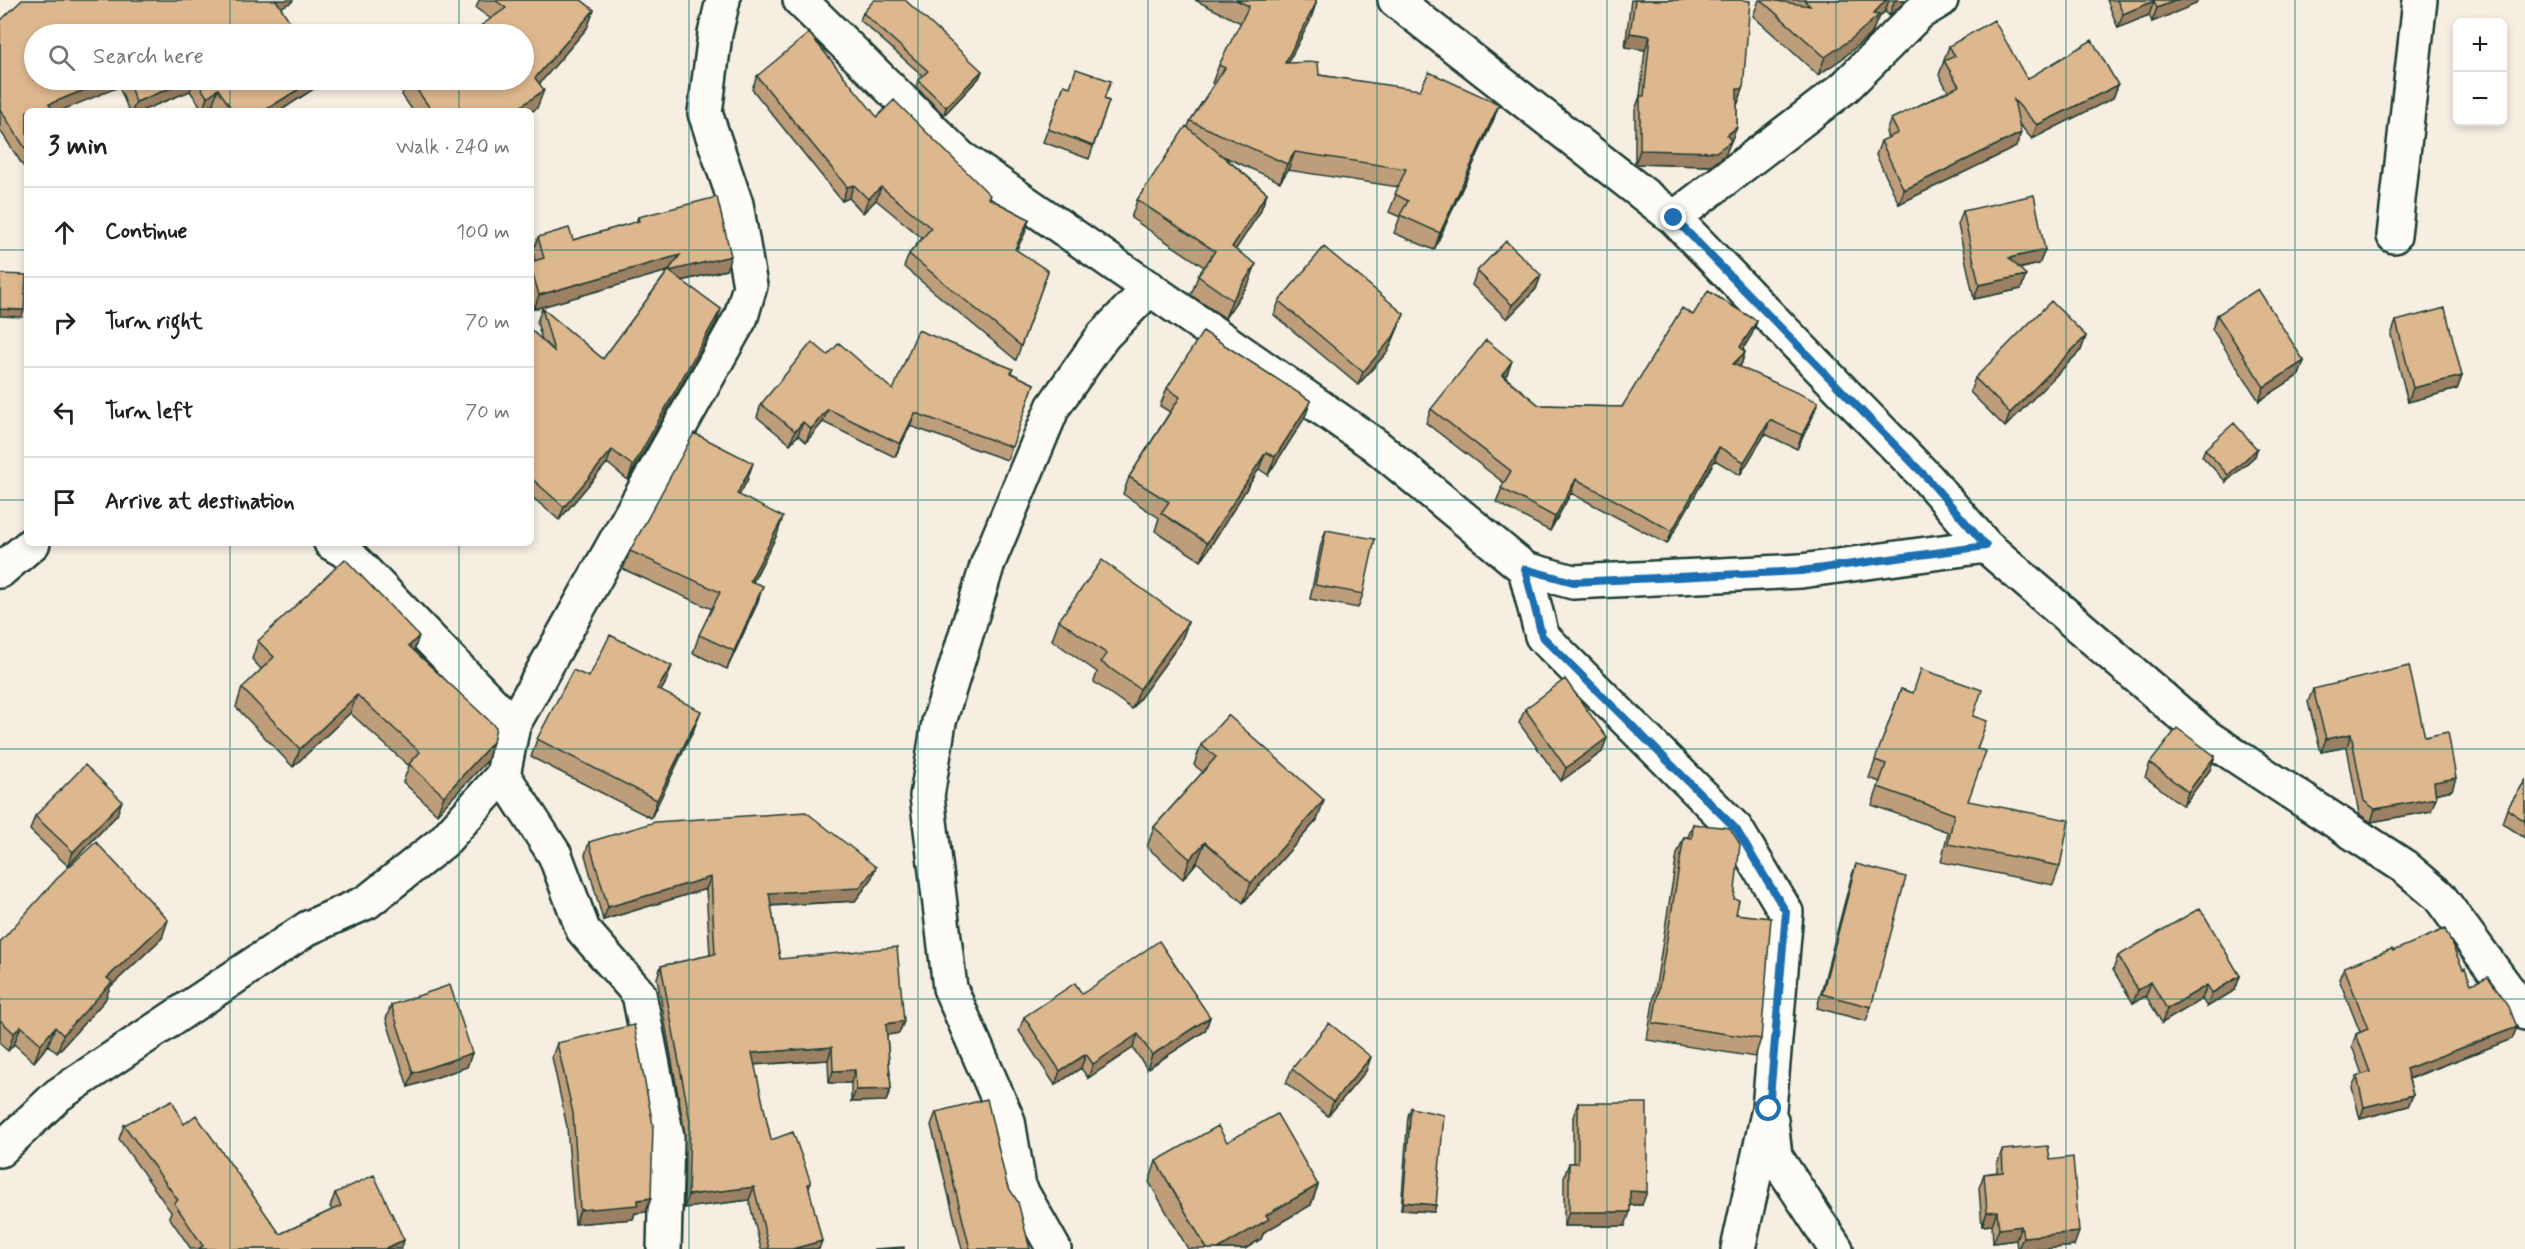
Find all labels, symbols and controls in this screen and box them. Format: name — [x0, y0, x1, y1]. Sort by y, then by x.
map controls — [2453, 18, 2507, 126]
button: + — [2453, 18, 2507, 72]
search box — [24, 24, 534, 90]
icon: search — [45, 41, 78, 74]
text: Search here — [93, 43, 204, 71]
button: − — [2453, 72, 2507, 126]
text: 3 min — [48, 130, 108, 164]
text: Walk · 240 m — [396, 134, 510, 161]
route end — [1660, 204, 1686, 230]
icon: ahead — [48, 216, 81, 249]
text: Continue — [105, 218, 187, 246]
text: 100 m — [456, 219, 510, 246]
icon: right — [48, 306, 81, 339]
text: Turn right — [105, 308, 203, 336]
text: 70 m — [465, 309, 510, 336]
icon: left — [48, 396, 81, 429]
text: Turn left — [105, 398, 193, 426]
text: 70 m — [465, 399, 510, 426]
icon: arrive — [48, 486, 81, 519]
text: Arrive at destination — [105, 488, 295, 516]
route start — [1755, 1095, 1781, 1121]

